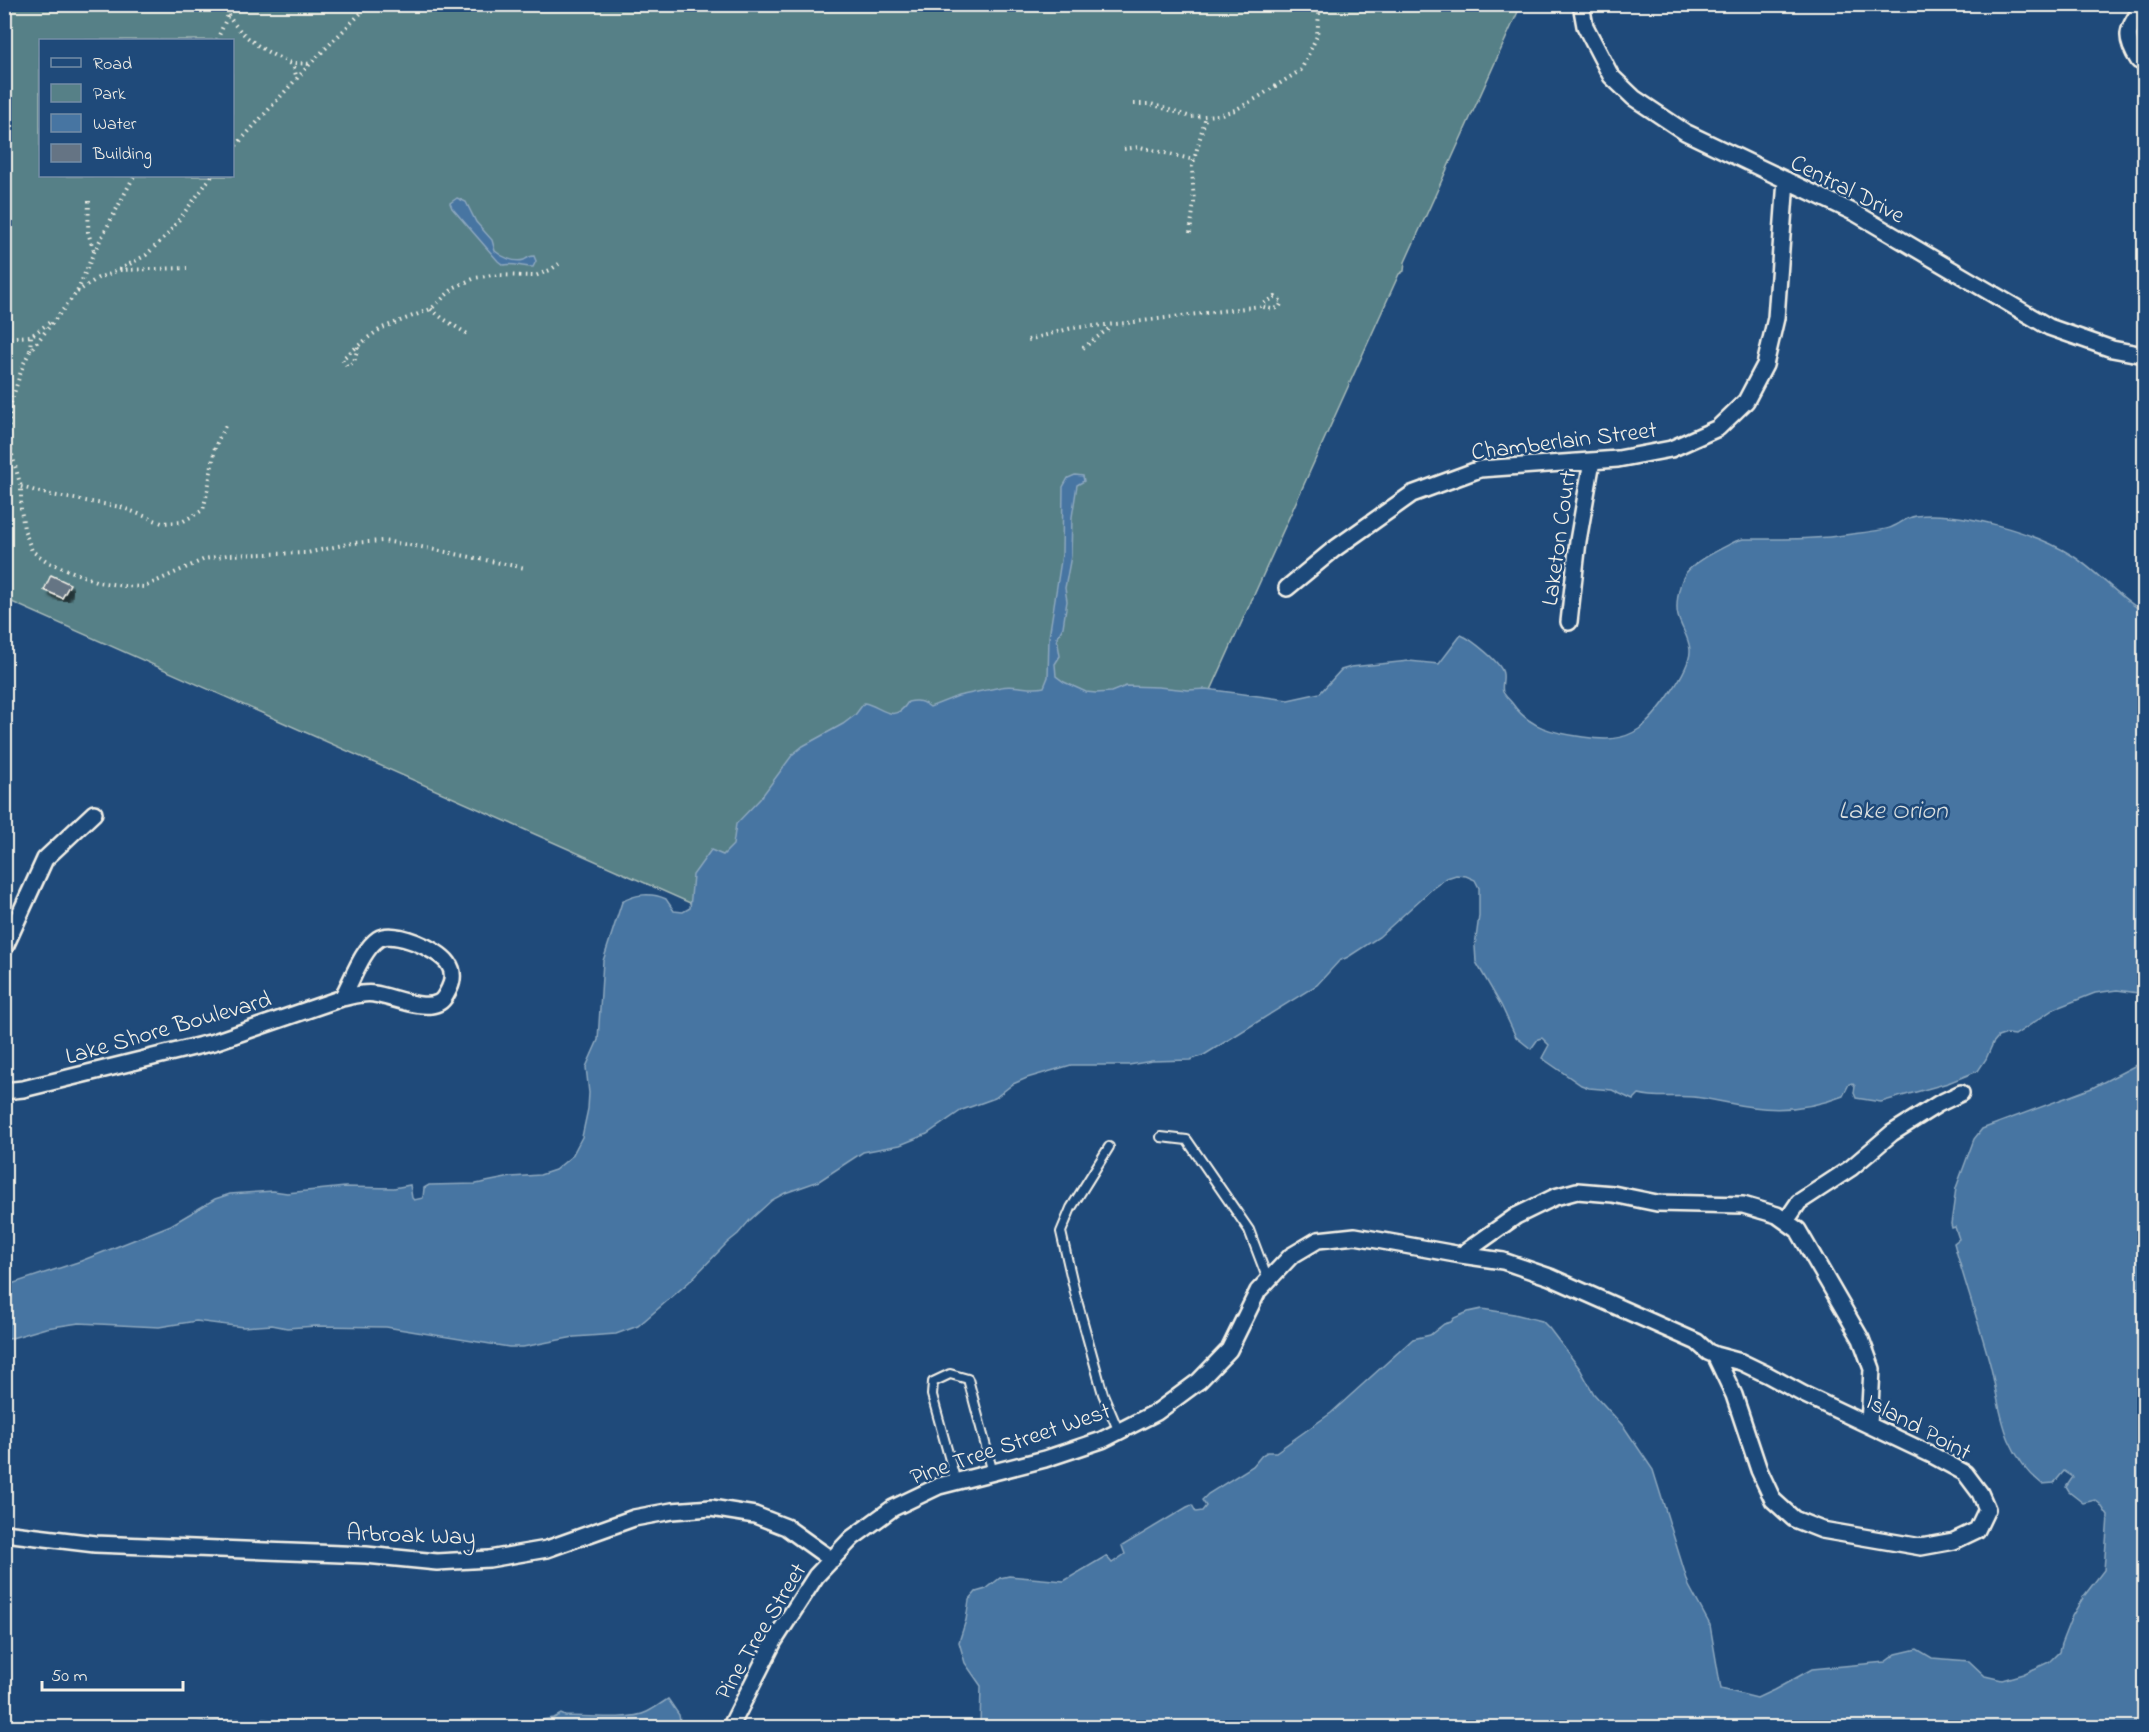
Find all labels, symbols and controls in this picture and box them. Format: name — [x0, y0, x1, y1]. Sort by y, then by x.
legend — [39, 39, 234, 177]
text: Road — [93, 52, 132, 78]
text: Park — [93, 82, 126, 108]
text: Water — [93, 112, 137, 138]
text: Building — [92, 142, 152, 169]
street label: Central Drive — [1784, 146, 1910, 234]
street label: Chamberlain Street — [1470, 414, 1659, 471]
street label: Laketon Court — [1534, 468, 1587, 608]
water label: Lake Orion — [1838, 793, 1949, 831]
street label: Lake Shore Boulevard — [62, 983, 276, 1076]
street label: Island Point — [1859, 1386, 1977, 1471]
street label: Pine Tree Street West — [906, 1395, 1116, 1496]
street label: Arbroak Way — [346, 1517, 476, 1557]
street label: Pine Tree Street — [707, 1557, 817, 1708]
scale bar — [42, 1654, 183, 1692]
text: 50 m — [51, 1664, 88, 1690]

